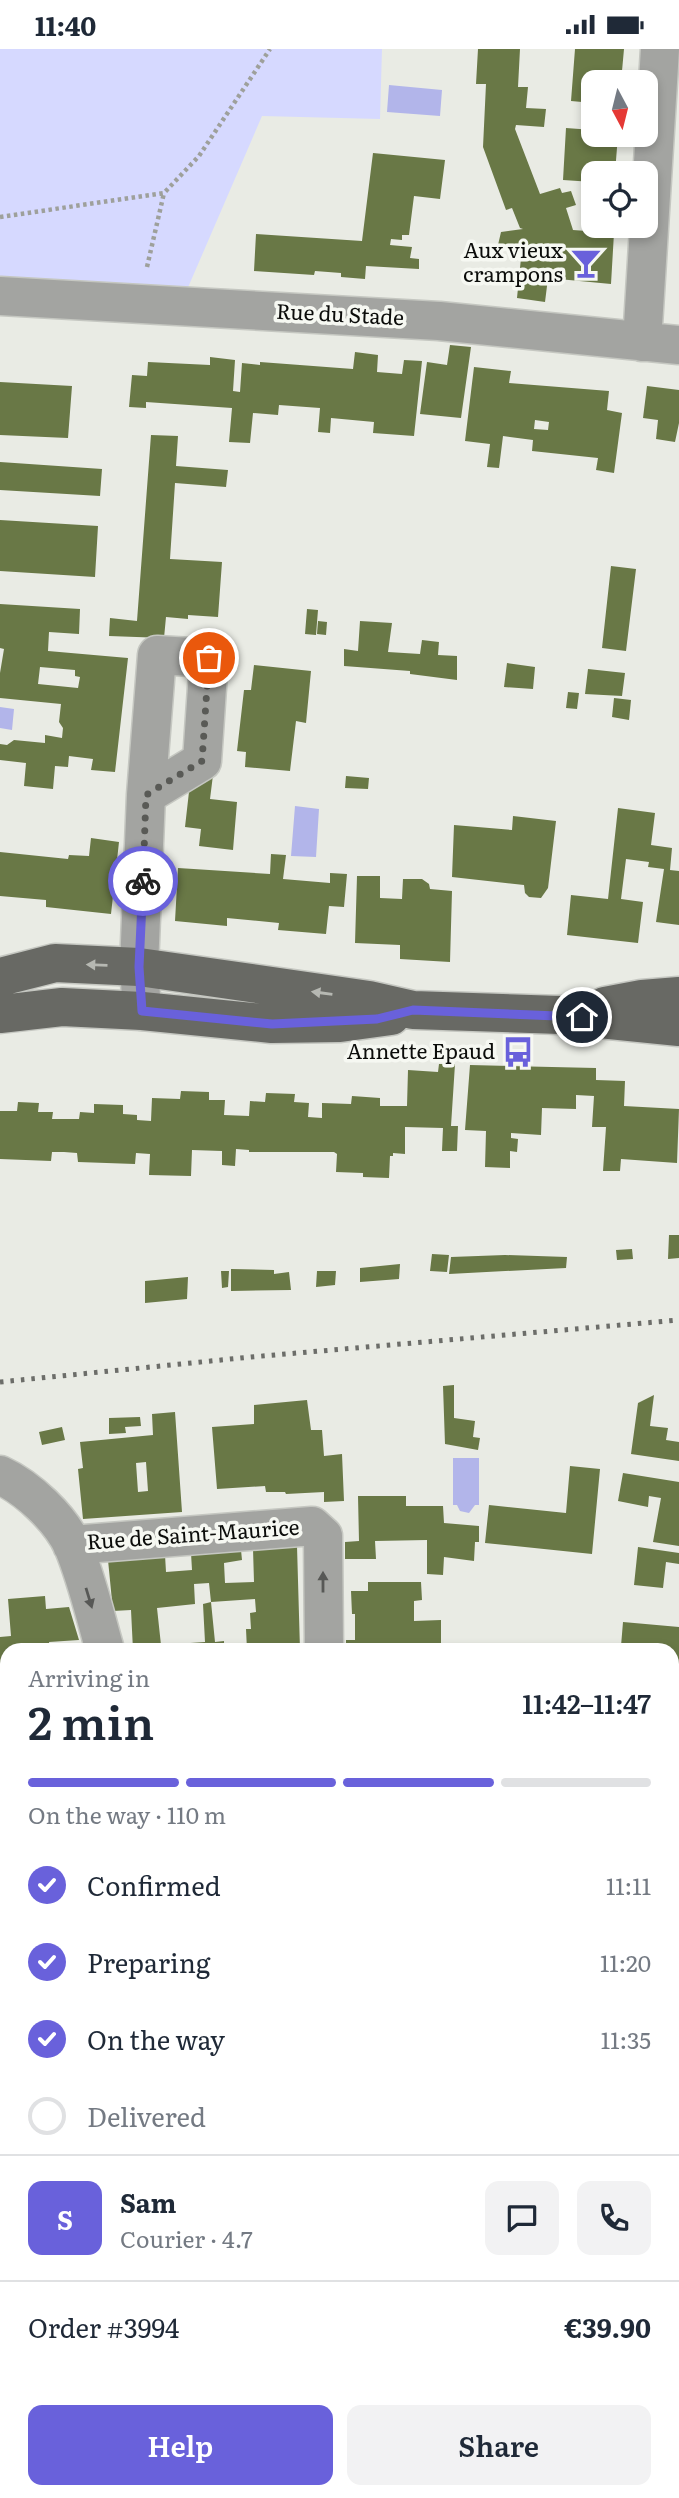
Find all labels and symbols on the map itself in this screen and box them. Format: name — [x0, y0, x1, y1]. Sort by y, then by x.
north arrow — [581, 70, 658, 147]
place label: Aux vieux crampons — [463, 233, 563, 288]
bar icon: Aux vieux crampons — [569, 246, 603, 280]
street label: Rue du Stade — [275, 294, 405, 331]
pin — [179, 628, 239, 688]
courier — [108, 846, 178, 916]
one-way arrow — [85, 959, 107, 970]
pin — [552, 987, 612, 1047]
one-way arrow — [311, 988, 333, 999]
place label: Annette Epaud — [347, 1034, 495, 1065]
bus stop icon: Annette Epaud — [501, 1035, 535, 1069]
street label: Rue de Saint-Maurice — [85, 1510, 300, 1555]
one-way arrow — [317, 1571, 329, 1593]
one-way arrow — [84, 1587, 94, 1608]

